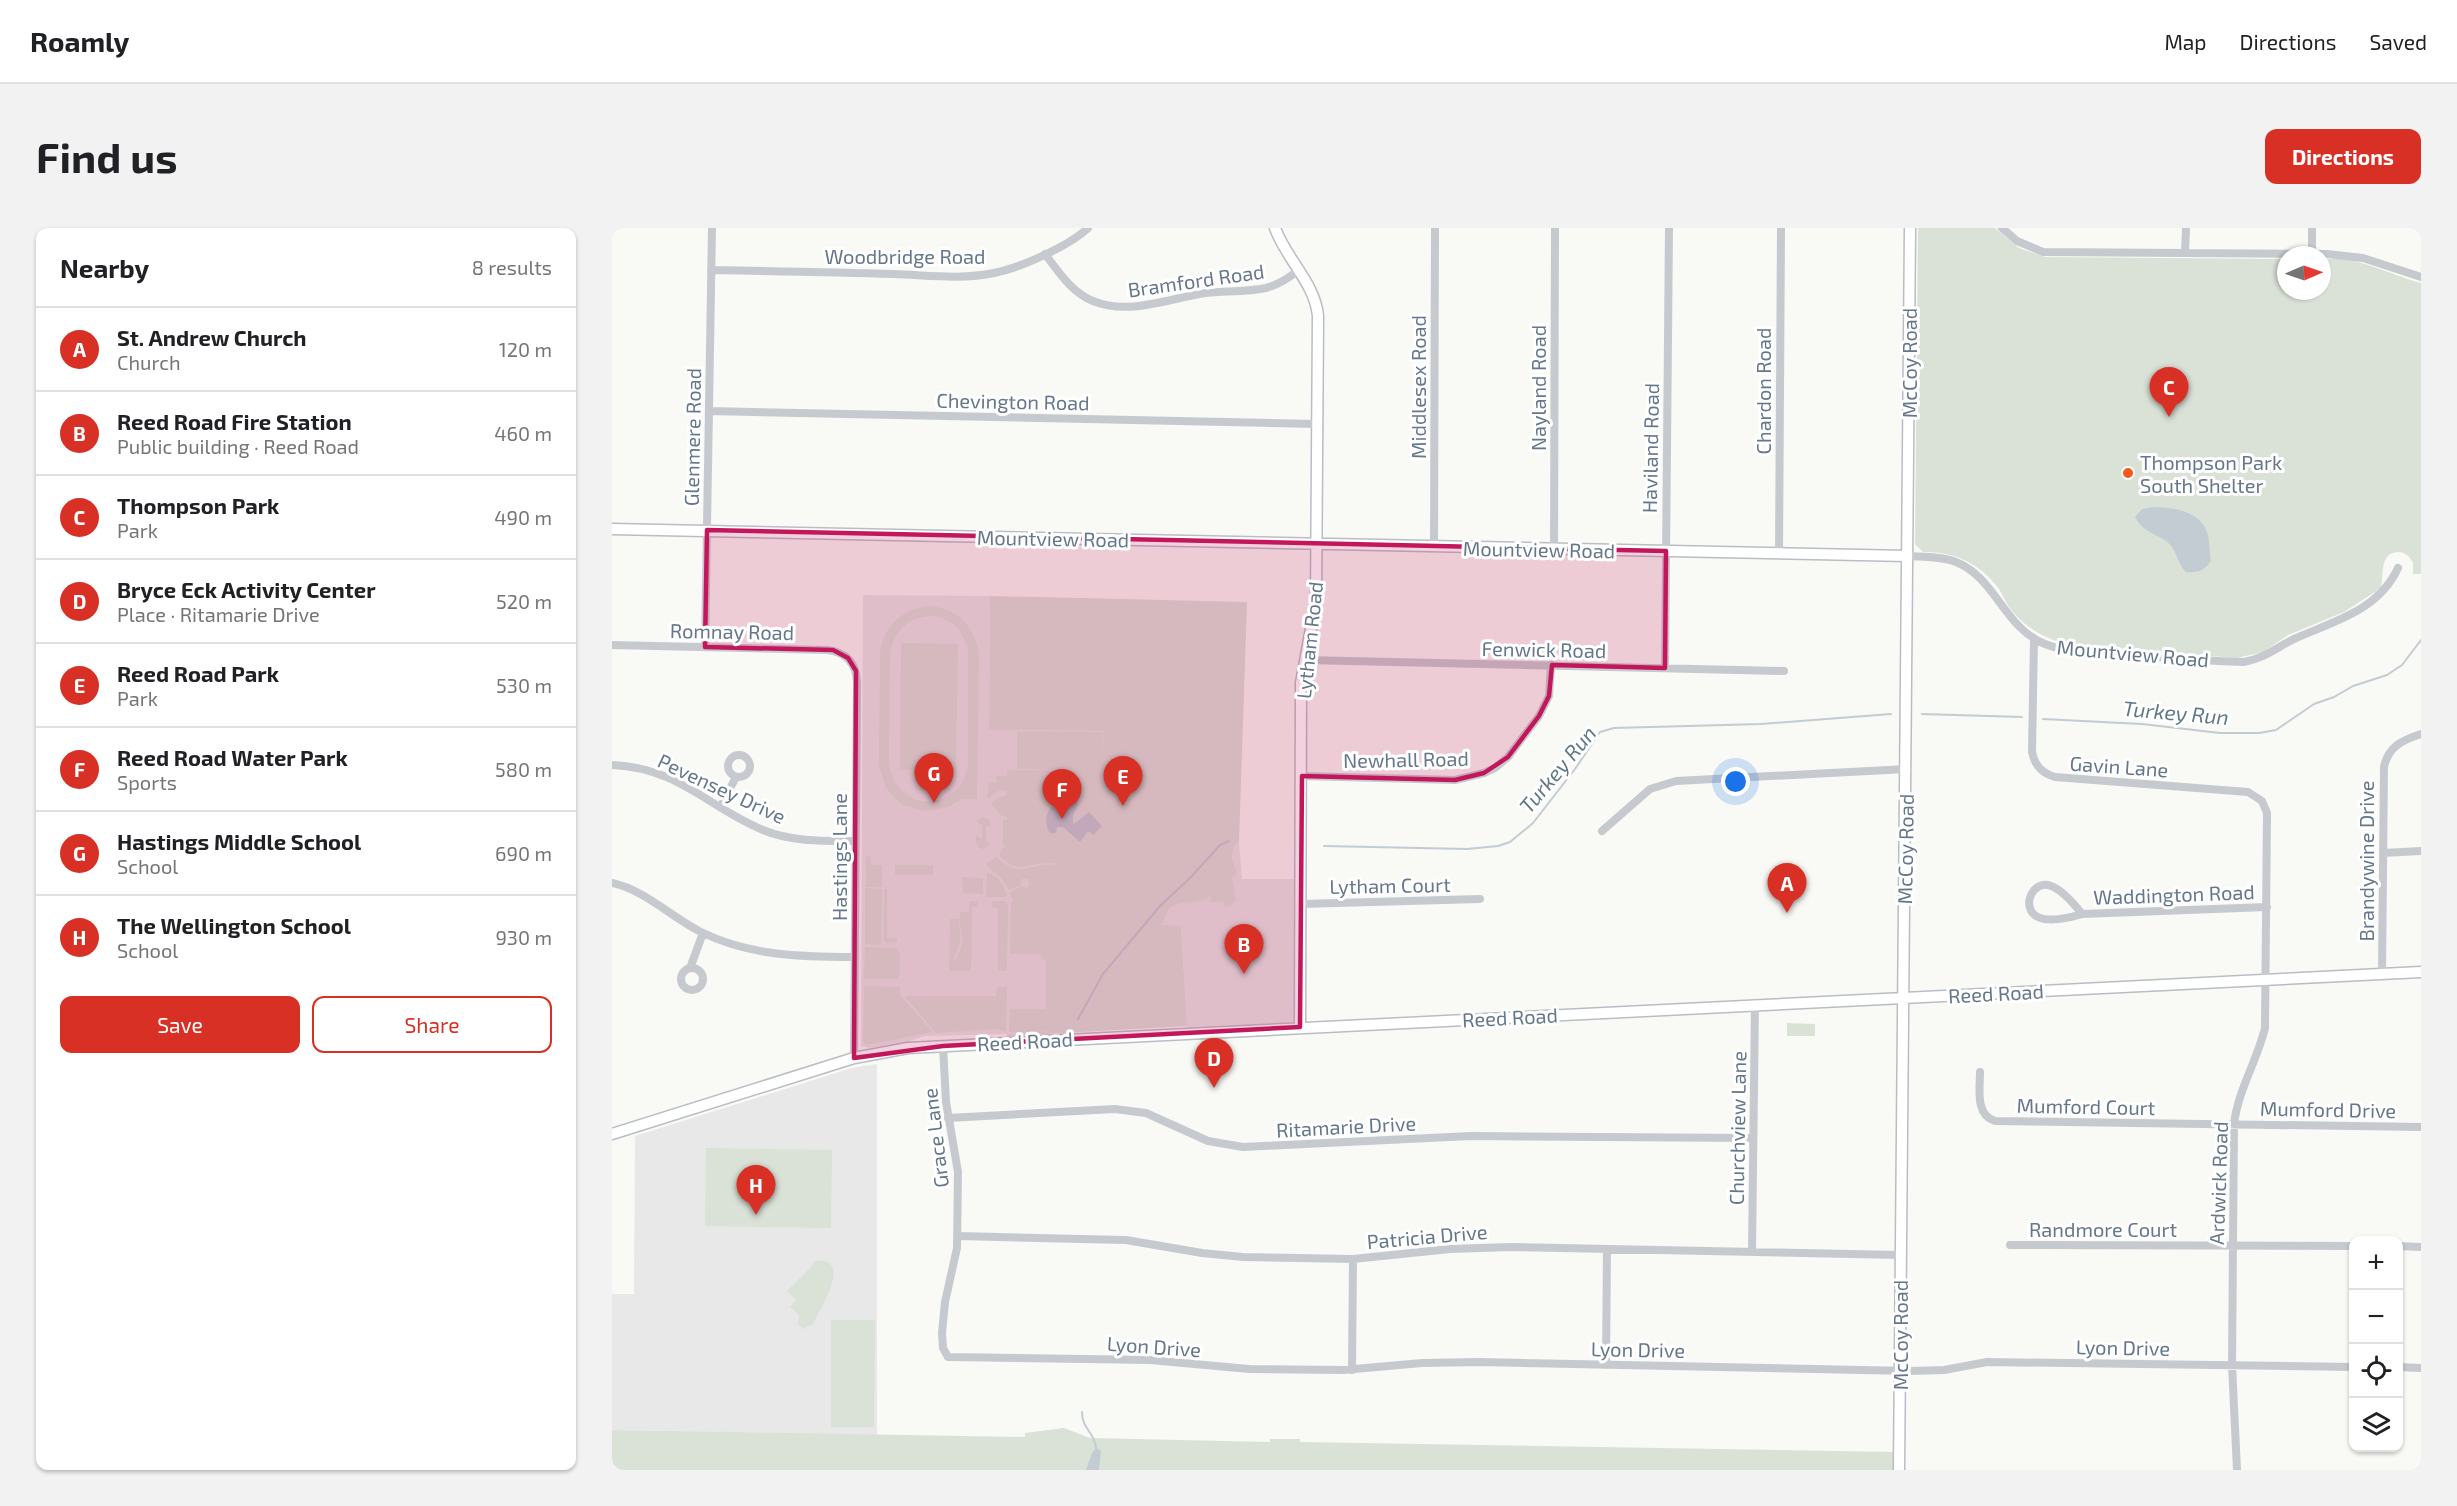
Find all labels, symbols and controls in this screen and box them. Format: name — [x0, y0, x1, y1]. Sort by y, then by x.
text: Roamly — [30, 24, 129, 58]
text: Map — [2164, 29, 2207, 54]
text: Directions — [2240, 29, 2336, 54]
text: Saved — [2369, 29, 2427, 54]
button: Directions — [2265, 129, 2421, 184]
text: Find us — [36, 131, 178, 181]
street label: Woodbridge Road — [825, 244, 985, 268]
north arrow — [2277, 246, 2331, 300]
text: Nearby — [60, 252, 149, 283]
text: 8 results — [472, 255, 552, 279]
street label: Bramford Road — [1126, 259, 1266, 301]
street label: McCoy Road — [1897, 308, 1921, 418]
street label: Middlesex Road — [1406, 315, 1430, 459]
text: St. Andrew Church — [117, 324, 307, 350]
street label: Nayland Road — [1526, 325, 1550, 451]
street label: Chardon Road — [1751, 328, 1775, 454]
text: A — [73, 337, 86, 361]
text: 120 m — [499, 337, 552, 361]
text: Church — [117, 350, 181, 374]
street label: Glenmere Road — [679, 368, 705, 506]
pin: C — [2150, 368, 2188, 417]
street label: Haviland Road — [1637, 383, 1663, 513]
street label: Chevington Road — [936, 388, 1090, 414]
text: Reed Road Fire Station — [117, 408, 352, 434]
text: B — [73, 421, 86, 445]
text: 460 m — [494, 421, 552, 445]
text: Public building · Reed Road — [117, 434, 359, 458]
place label: Thompson Park South Shelter — [2140, 450, 2282, 497]
marker: Thompson Park South Shelter — [2121, 466, 2135, 480]
text: Thompson Park — [117, 492, 279, 518]
text: C — [74, 505, 85, 529]
text: 490 m — [494, 505, 552, 529]
text: Park — [117, 518, 158, 542]
street label: Mountview Road — [977, 525, 1129, 551]
street label: Mountview Road — [1463, 536, 1615, 562]
text: Bryce Eck Activity Center — [117, 576, 376, 602]
street label: Lytham Road — [1291, 580, 1327, 700]
text: D — [73, 589, 86, 613]
text: 520 m — [496, 589, 552, 613]
text: Place · Ritamarie Drive — [117, 602, 320, 626]
street label: Romnay Road — [670, 618, 794, 644]
street label: Mountview Road — [2056, 634, 2210, 672]
street label: Fenwick Road — [1482, 636, 1606, 662]
text: Reed Road Park — [117, 660, 279, 686]
text: E — [74, 673, 85, 697]
text: 530 m — [496, 673, 552, 697]
text: Park — [117, 686, 158, 710]
water label: Turkey Run — [2122, 695, 2230, 730]
water label: Turkey Run — [1513, 720, 1601, 818]
text: Reed Road Water Park — [117, 744, 348, 770]
street label: Newhall Road — [1343, 746, 1469, 772]
street label: Pevensey Drive — [654, 748, 790, 828]
street label: Gavin Lane — [2069, 751, 2169, 781]
pin: G — [914, 754, 954, 803]
pin: E — [1104, 756, 1142, 806]
text: F — [74, 757, 85, 781]
text: 580 m — [495, 757, 552, 781]
your location — [1721, 767, 1750, 796]
text: Sports — [117, 770, 177, 794]
pin: F — [1042, 770, 1082, 819]
street label: Brandywine Drive — [2354, 781, 2378, 941]
street label: Hastings Lane — [827, 793, 851, 921]
street label: McCoy Road — [1892, 793, 1918, 905]
text: Hastings Middle School — [117, 828, 361, 854]
text: G — [73, 841, 86, 865]
text: 690 m — [495, 841, 552, 865]
text: School — [117, 854, 178, 878]
pin: A — [1768, 864, 1806, 913]
street label: Lytham Court — [1329, 872, 1451, 898]
street label: Waddington Road — [2093, 879, 2255, 909]
text: The Wellington School — [117, 912, 351, 938]
pin: B — [1224, 924, 1264, 974]
text: H — [73, 925, 86, 949]
text: 930 m — [495, 925, 552, 949]
text: School — [117, 938, 178, 962]
street label: Reed Road — [1948, 979, 2044, 1007]
button: Save — [60, 996, 300, 1053]
button: Share — [312, 996, 552, 1053]
street label: Reed Road — [1462, 1003, 1558, 1031]
street label: Reed Road — [977, 1027, 1073, 1055]
pin: D — [1194, 1038, 1234, 1088]
street label: Churchview Lane — [1724, 1051, 1750, 1205]
street label: Grace Lane — [917, 1087, 953, 1189]
street label: Mumford Court — [2016, 1093, 2156, 1119]
street label: Mumford Drive — [2260, 1096, 2396, 1122]
street label: Ritamarie Drive — [1275, 1110, 1417, 1142]
street label: Ardwick Road — [2204, 1121, 2232, 1245]
pin: H — [736, 1166, 776, 1215]
street label: Randmore Court — [2029, 1217, 2177, 1241]
street label: Patricia Drive — [1366, 1219, 1488, 1253]
map controls — [2349, 1236, 2403, 1452]
button: + — [2349, 1236, 2403, 1290]
street label: McCoy Road — [1888, 1280, 1912, 1390]
button: − — [2349, 1290, 2403, 1344]
street label: Lyon Drive — [1106, 1331, 1202, 1361]
street label: Lyon Drive — [2076, 1334, 2170, 1360]
street label: Lyon Drive — [1591, 1336, 1685, 1362]
button: locate — [2349, 1344, 2403, 1398]
button: layers — [2349, 1398, 2403, 1452]

